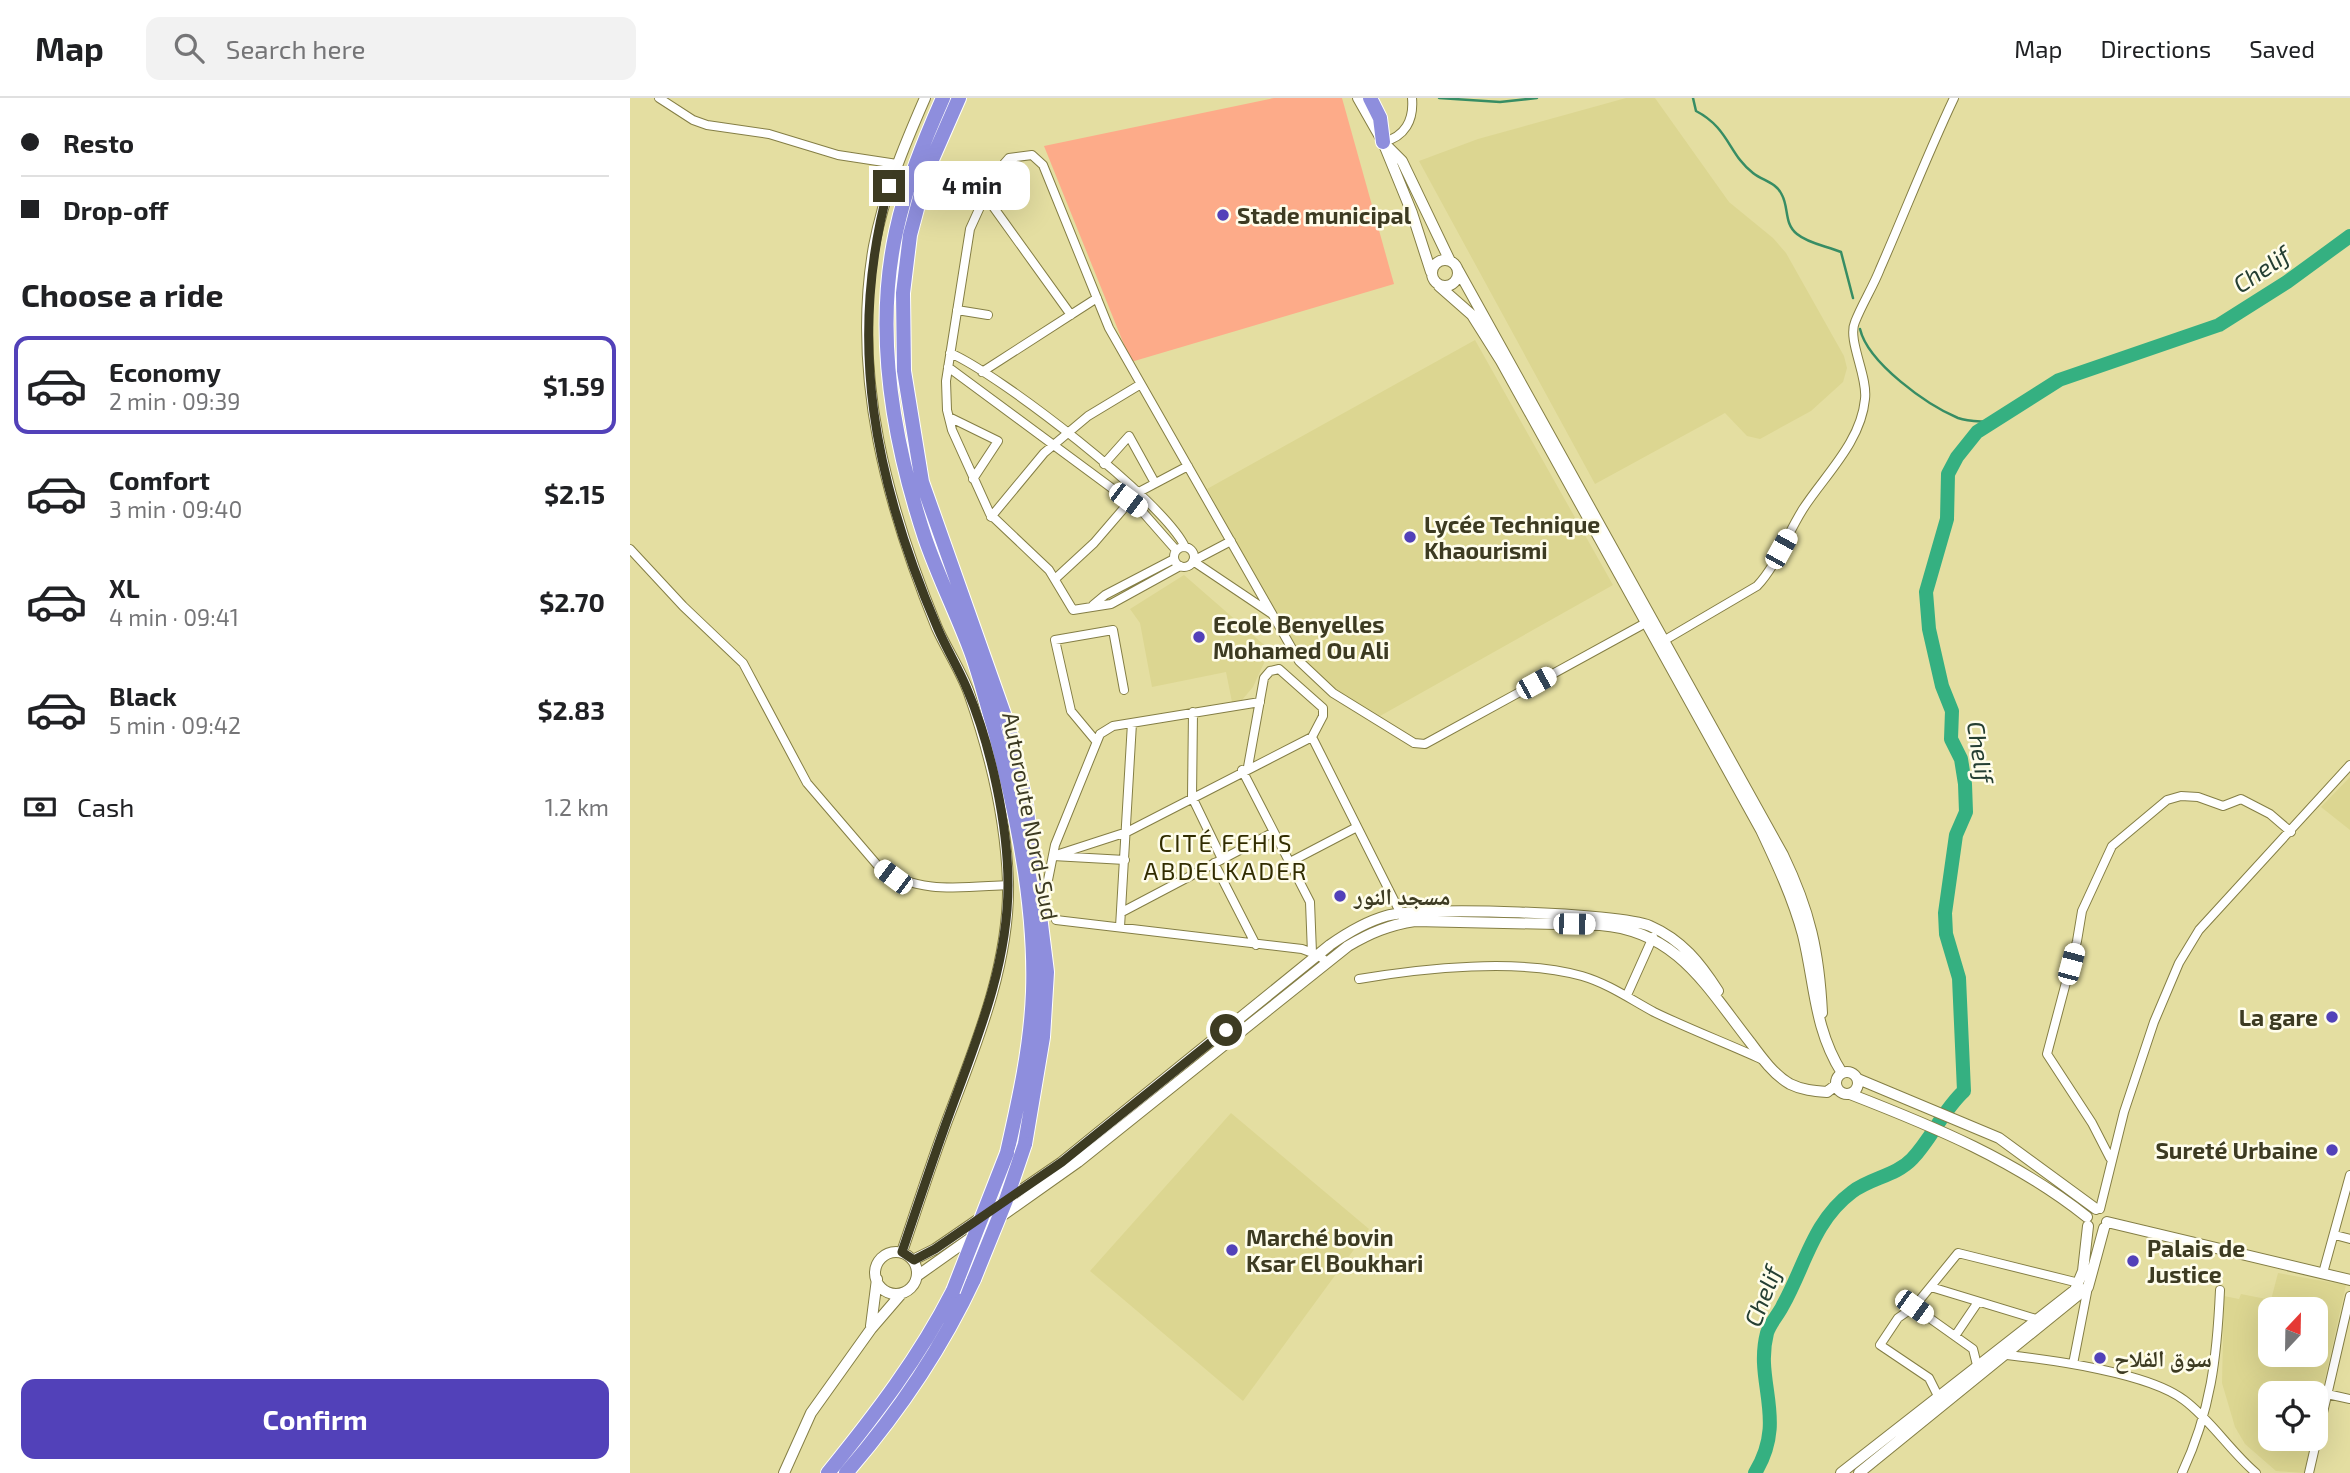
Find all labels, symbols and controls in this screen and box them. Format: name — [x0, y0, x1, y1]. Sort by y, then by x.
search box — [146, 17, 636, 80]
text: Map — [35, 28, 104, 68]
icon: search — [170, 29, 208, 67]
text: Search here — [226, 33, 365, 64]
text: Map — [2014, 34, 2062, 63]
text: Directions — [2100, 34, 2211, 63]
text: Saved — [2249, 34, 2315, 63]
text: Resto — [63, 127, 134, 158]
callout: 4 min — [914, 162, 1029, 210]
route end — [873, 170, 905, 202]
text: 4 min — [942, 171, 1002, 199]
text: Drop-off — [63, 194, 168, 225]
place label: Stade municipal — [1237, 201, 1412, 229]
marker: Stade municipal — [1215, 207, 1231, 223]
water label: Chelif — [2227, 238, 2297, 298]
text: Choose a ride — [21, 275, 224, 313]
icon: car — [25, 354, 88, 417]
text: Economy — [109, 356, 221, 387]
text: $1.59 — [543, 370, 605, 401]
text: 2 min · 09:39 — [109, 387, 240, 415]
icon: car — [25, 462, 88, 525]
text: Comfort — [109, 464, 210, 495]
text: $2.15 — [544, 478, 605, 509]
car — [1105, 479, 1152, 521]
text: 3 min · 09:40 — [109, 495, 242, 523]
place label: Lycée Technique Khaourismi — [1424, 510, 1600, 564]
car — [1762, 526, 1801, 572]
marker: Lycée Technique Khaourismi — [1402, 529, 1418, 545]
icon: car — [25, 570, 88, 633]
text: XL — [109, 572, 140, 603]
text: $2.70 — [539, 586, 605, 617]
text: 4 min · 09:41 — [109, 603, 239, 631]
place label: Ecole Benyelles Mohamed Ou Ali — [1213, 610, 1389, 664]
marker: Ecole Benyelles Mohamed Ou Ali — [1191, 629, 1207, 645]
car — [1513, 664, 1560, 702]
icon: car — [25, 678, 88, 741]
text: Black — [109, 680, 177, 711]
text: $2.83 — [538, 694, 605, 725]
street label: Autoroute Nord-Sud — [997, 710, 1065, 922]
text: 5 min · 09:42 — [109, 711, 241, 739]
water label: Chelif — [1962, 719, 2001, 787]
icon: cash — [21, 788, 59, 826]
text: Cash — [77, 791, 134, 822]
text: 1.2 km — [545, 793, 609, 821]
district label: CITÉ FEHIS ABDELKADER — [1144, 828, 1308, 885]
car — [870, 856, 917, 898]
place label: مسجد النور — [1353, 882, 1450, 910]
marker: مسجد النور — [1332, 888, 1348, 904]
car — [1553, 913, 1596, 935]
car — [2056, 941, 2087, 987]
place label: La gare — [2239, 1003, 2318, 1031]
marker: La gare — [2324, 1009, 2340, 1025]
route start — [1210, 1014, 1242, 1046]
place label: Sureté Urbaine — [2155, 1136, 2318, 1164]
marker: Sureté Urbaine — [2324, 1142, 2340, 1158]
place label: Marché bovin Ksar El Boukhari — [1246, 1223, 1423, 1277]
place label: Palais de Justice — [2147, 1234, 2245, 1288]
marker: Marché bovin Ksar El Boukhari — [1224, 1242, 1240, 1258]
marker: Palais de Justice — [2125, 1253, 2141, 1269]
water label: Chelif — [1737, 1260, 1787, 1330]
car — [1891, 1286, 1938, 1328]
north arrow — [2258, 1297, 2328, 1367]
map controls — [2258, 1297, 2328, 1451]
place label: سوق الفلاح — [2114, 1344, 2212, 1374]
marker: سوق الفلاح — [2092, 1350, 2108, 1366]
button: Confirm — [21, 1379, 609, 1459]
button: locate — [2258, 1381, 2328, 1451]

